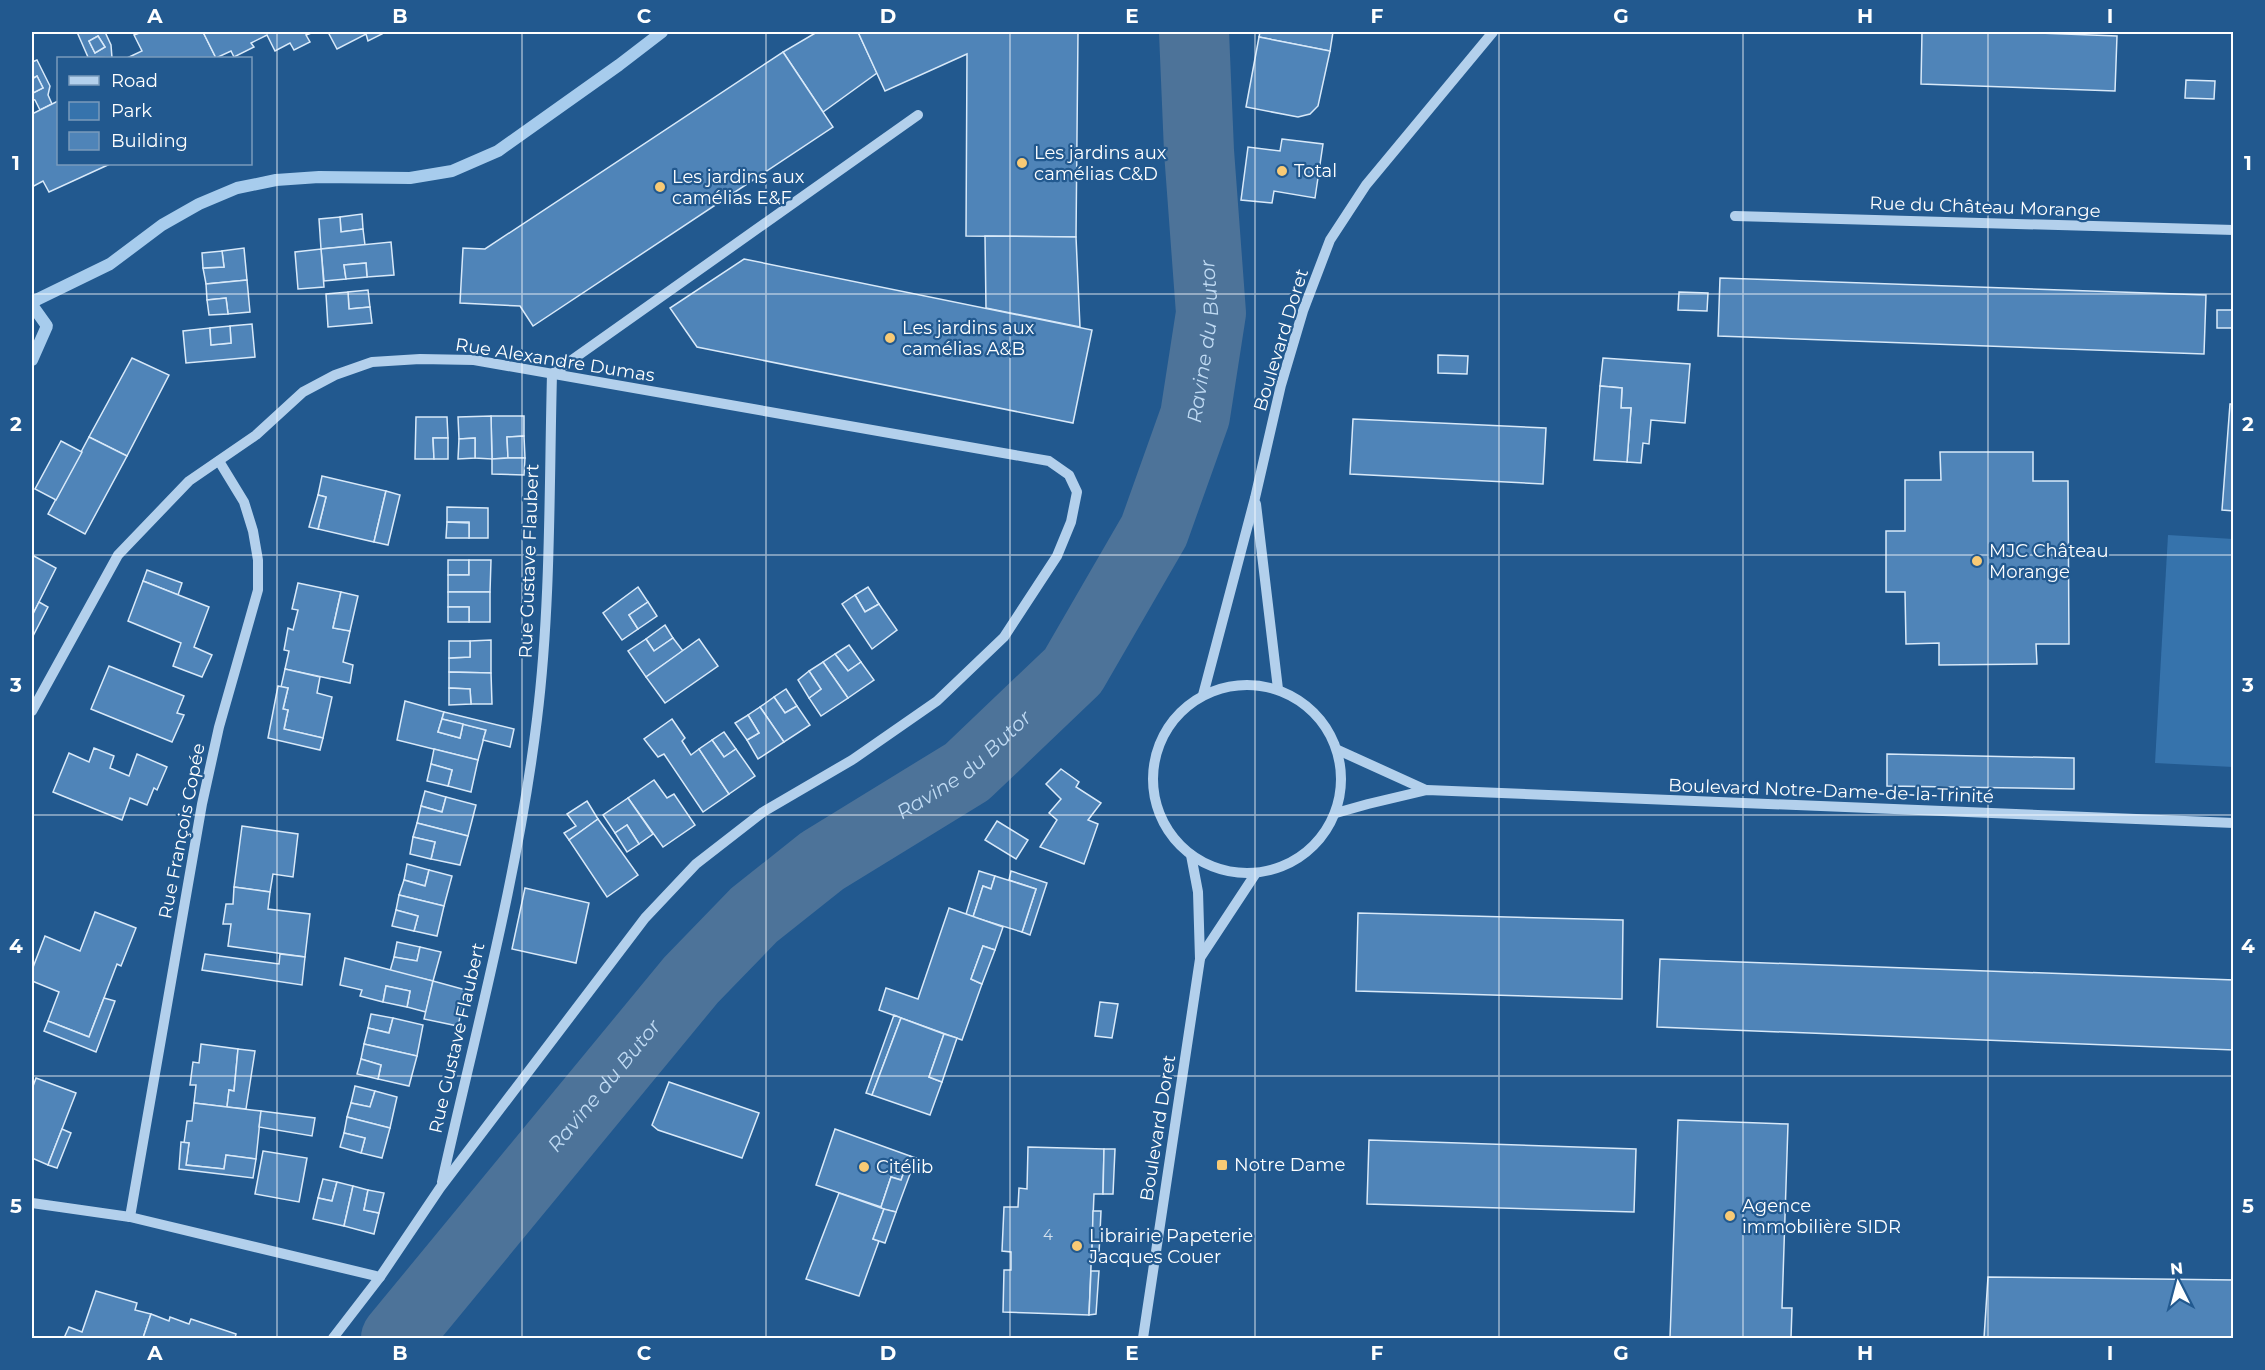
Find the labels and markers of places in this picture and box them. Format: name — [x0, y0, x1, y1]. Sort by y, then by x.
place label: Les jardins aux camélias C&D — [1034, 142, 1167, 185]
marker: Les jardins aux camélias C&D — [1015, 156, 1029, 170]
place label: Total — [1294, 160, 1337, 182]
marker: Total — [1275, 164, 1289, 178]
place label: Les jardins aux camélias E&F — [672, 166, 805, 209]
marker: Les jardins aux camélias E&F — [653, 180, 667, 194]
place label: Les jardins aux camélias A&B — [902, 317, 1035, 360]
marker: Les jardins aux camélias A&B — [883, 331, 897, 345]
place label: MJC Château Morange — [1989, 540, 2109, 583]
marker: MJC Château Morange — [1970, 554, 1984, 568]
place label: Notre Dame — [1234, 1154, 1345, 1176]
place label: Citélib — [876, 1156, 933, 1178]
marker: Notre Dame — [1215, 1158, 1229, 1172]
marker: Citélib — [857, 1160, 871, 1174]
place label: Agence immobilière SIDR — [1742, 1195, 1901, 1238]
marker: Agence immobilière SIDR — [1723, 1209, 1737, 1223]
place label: Librairie Papeterie Jacques Couer — [1088, 1225, 1253, 1268]
marker: Librairie Papeterie Jacques Couer — [1070, 1239, 1084, 1253]

